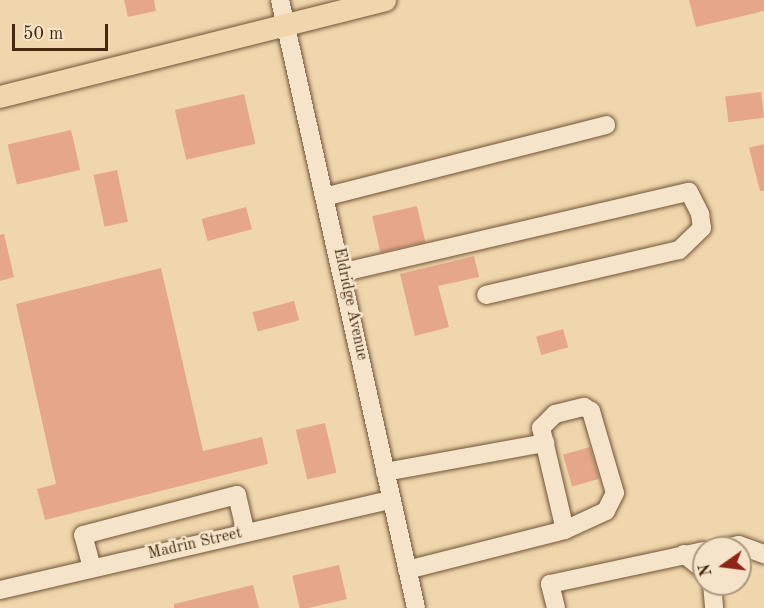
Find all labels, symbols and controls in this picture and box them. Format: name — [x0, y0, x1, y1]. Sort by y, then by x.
scale bar — [15, 12, 111, 50]
text: 50 m — [23, 25, 63, 43]
street label: Eldridge Avenue — [329, 246, 371, 362]
street label: Madrin Street — [146, 524, 244, 564]
north arrow — [692, 536, 752, 596]
text: N — [697, 562, 716, 578]

